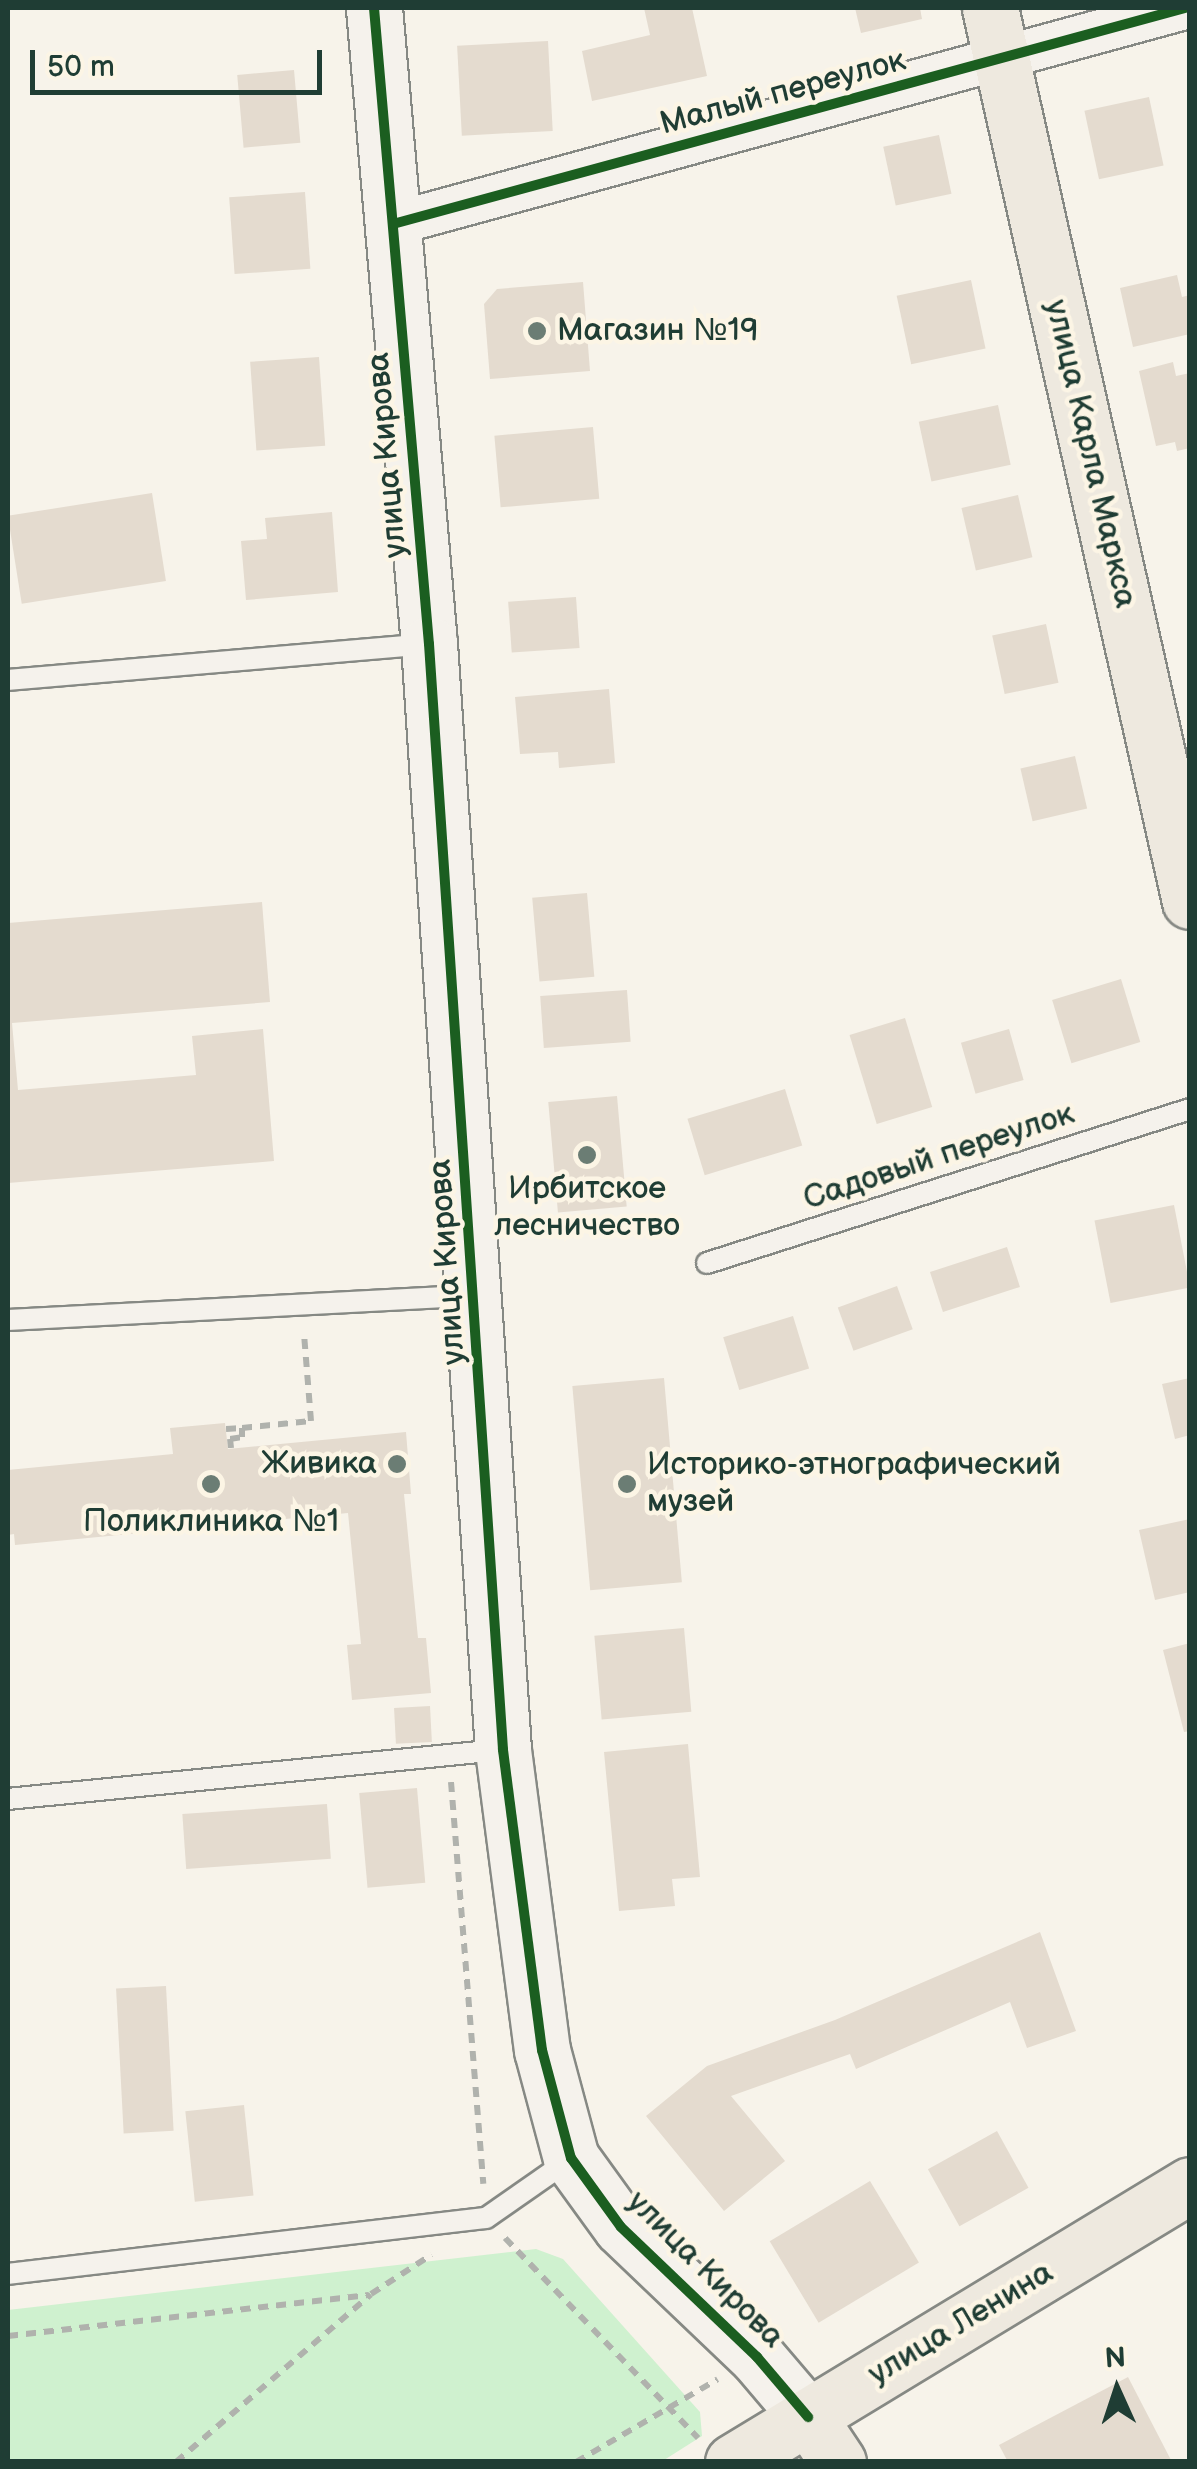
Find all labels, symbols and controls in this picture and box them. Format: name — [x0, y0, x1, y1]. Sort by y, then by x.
scale bar — [35, 30, 328, 92]
street label: Малый переулок — [656, 42, 910, 144]
text: 50 m — [47, 49, 115, 85]
street label: улица Карла Маркса — [1036, 296, 1144, 612]
place label: Магазин №19 — [557, 312, 758, 350]
marker: Магазин №19 — [526, 320, 548, 342]
street label: улица Кирова — [360, 351, 416, 559]
street label: Садовый переулок — [799, 1095, 1079, 1219]
marker: Ирбитское лесничество — [576, 1144, 598, 1166]
street label: улица Кирова — [422, 1158, 474, 1366]
place label: Ирбитское лесничество — [494, 1171, 680, 1246]
place label: Живика — [261, 1445, 377, 1483]
place label: Историко-этнографический музей — [647, 1447, 1061, 1522]
marker: Живика — [386, 1453, 408, 1475]
marker: Поликлиника №1 — [198, 1471, 224, 1497]
marker: Историко-этнографический музей — [616, 1473, 638, 1495]
place label: Поликлиника №1 — [83, 1503, 339, 1541]
street label: улица Кирова — [619, 2184, 791, 2356]
street label: улица Ленина — [862, 2254, 1060, 2394]
north arrow — [1067, 2339, 1167, 2439]
text: N — [1104, 2342, 1127, 2376]

